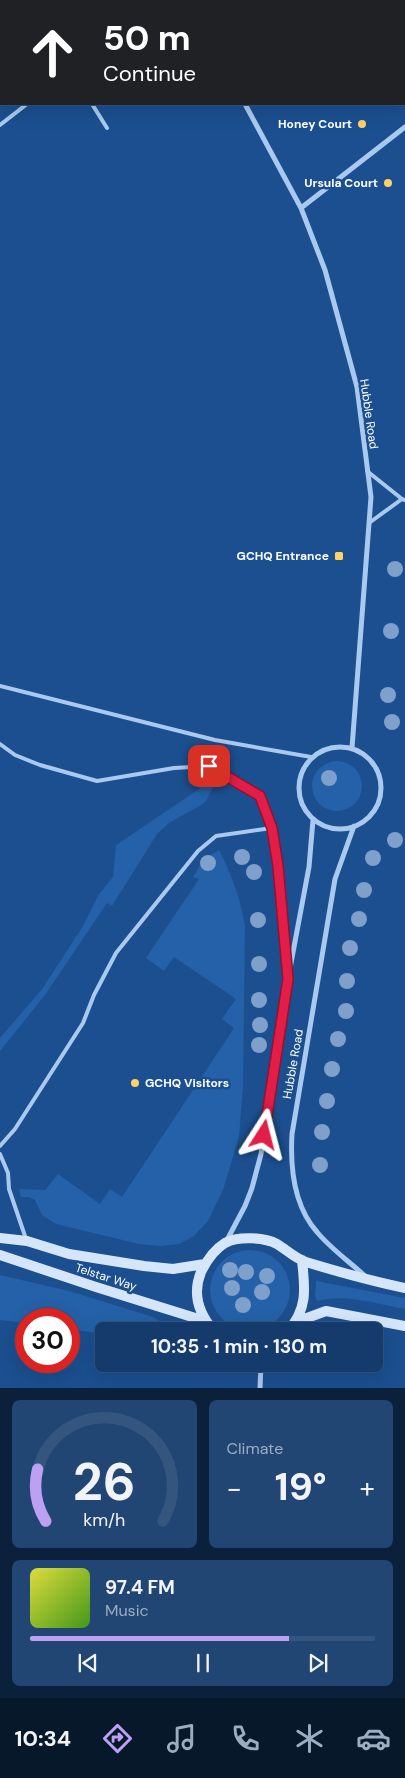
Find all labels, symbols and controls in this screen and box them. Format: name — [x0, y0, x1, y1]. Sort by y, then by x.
text: 50 m — [103, 15, 191, 61]
icon: ahead — [20, 20, 85, 85]
text: Continue — [103, 59, 196, 88]
place label: Honey Court — [278, 116, 352, 132]
marker: Honey Court — [356, 118, 368, 130]
place label: Ursula Court — [304, 175, 378, 191]
marker: Ursula Court — [382, 177, 394, 189]
street label: Hubble Road — [356, 378, 382, 450]
place label: GCHQ Entrance — [237, 548, 329, 564]
marker: GCHQ Entrance — [333, 550, 345, 562]
pin — [188, 745, 230, 787]
icon: arrive — [195, 752, 223, 780]
street label: Hubble Road — [279, 1028, 307, 1100]
place label: GCHQ Visitors — [145, 1075, 229, 1091]
marker: GCHQ Visitors — [129, 1077, 141, 1089]
position arrow — [237, 1108, 289, 1160]
street label: Telstar Way — [73, 1260, 139, 1295]
speed limit sign: 30 — [15, 1308, 80, 1373]
text: 10:35 · 1 min · 130 m — [151, 1334, 327, 1359]
text: Climate — [227, 1438, 283, 1459]
text: 26 — [73, 1448, 136, 1516]
text: 19° — [275, 1462, 327, 1512]
text: − — [227, 1470, 242, 1507]
text: + — [360, 1470, 375, 1507]
text: km/h — [83, 1508, 125, 1532]
text: 97.4 FM — [105, 1575, 175, 1600]
text: Music — [105, 1600, 149, 1621]
icon: previous — [74, 1649, 102, 1677]
icon: pause — [189, 1649, 217, 1677]
icon: next — [304, 1649, 332, 1677]
icon: directions — [100, 1721, 135, 1756]
icon: music — [164, 1721, 199, 1756]
icon: phone — [228, 1721, 263, 1756]
icon: climate — [292, 1721, 327, 1756]
icon: car — [356, 1721, 391, 1756]
text: 10:34 — [14, 1724, 71, 1753]

